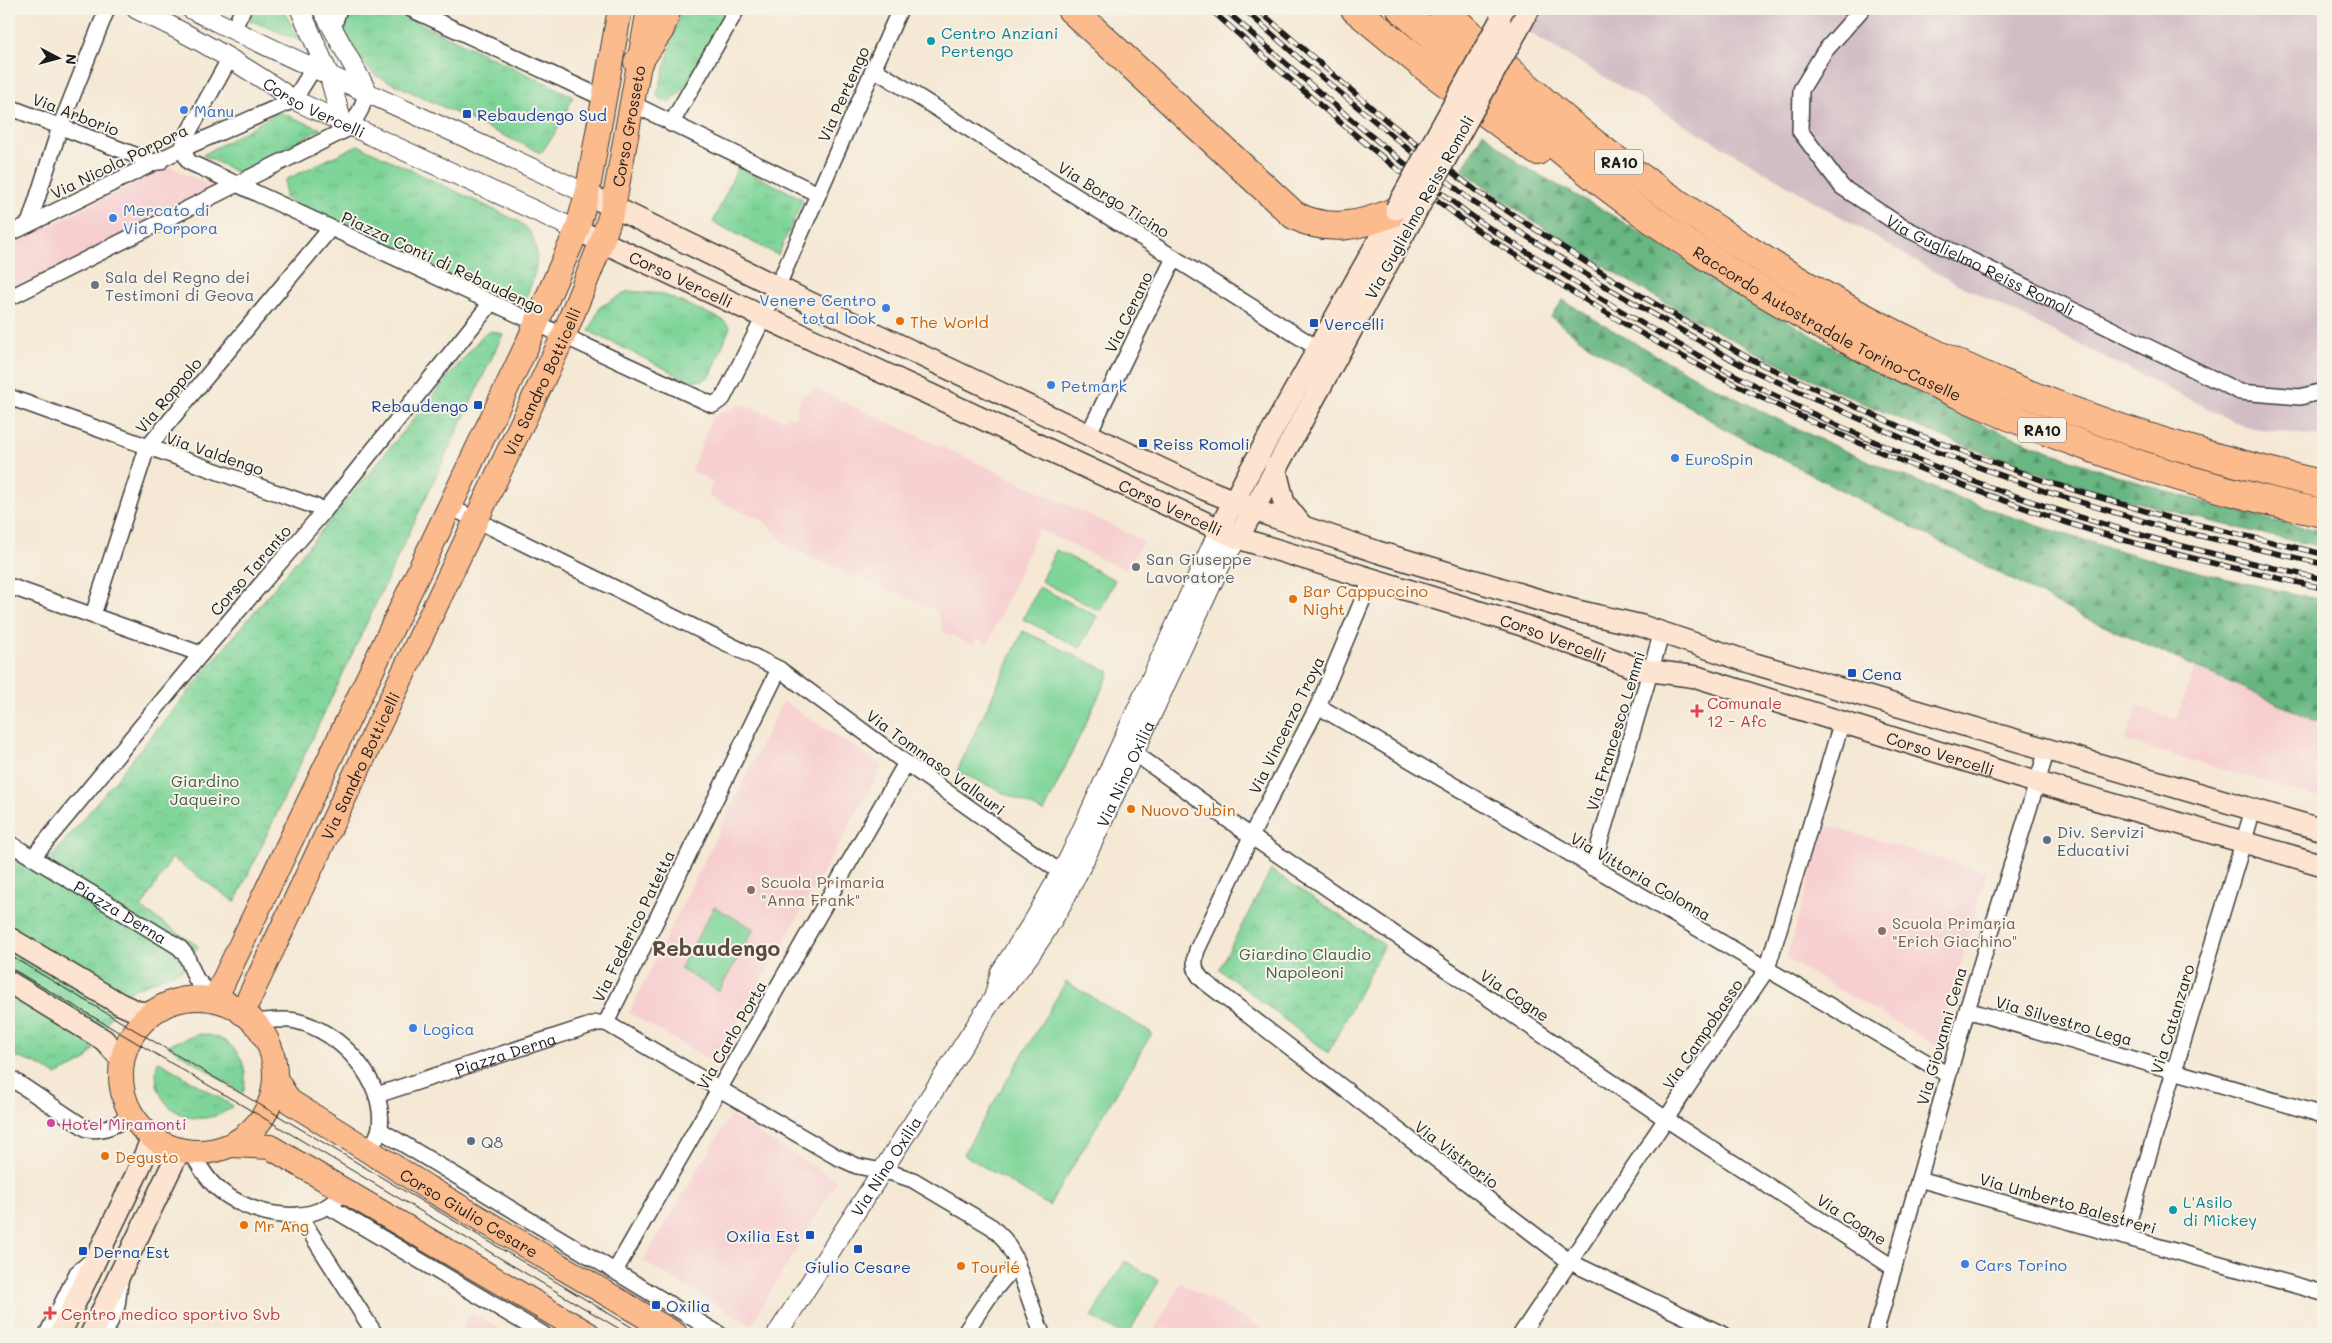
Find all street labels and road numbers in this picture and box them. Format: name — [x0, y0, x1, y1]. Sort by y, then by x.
street label: Via Pertengo — [813, 43, 873, 145]
street label: Corso Grosseto — [607, 64, 649, 188]
street label: Corso Vercelli — [260, 72, 369, 142]
street label: Via Arborio — [30, 88, 122, 140]
street label: Via Guglielmo Reiss Romoli — [1360, 111, 1478, 303]
street label: Via Nicola Porpora — [47, 119, 191, 203]
road number: RA10 — [1595, 150, 1643, 174]
street label: Via Borgo Ticino — [1054, 156, 1174, 242]
street label: Piazza Conti di Rebaudengo — [338, 206, 548, 318]
street label: Via Guglielmo Reiss Romoli — [1883, 209, 2078, 320]
street label: Raccordo Autostradale Torino-Caselle — [1690, 240, 1965, 405]
street label: Corso Vercelli — [626, 245, 736, 312]
street label: Via Cerano — [1099, 268, 1157, 356]
street label: Via Sandro Botticelli — [498, 304, 585, 459]
street label: Via Roppolo — [130, 353, 206, 437]
road number: RA10 — [2018, 418, 2066, 442]
street label: Via Valdengo — [163, 426, 267, 480]
street label: Corso Vercelli — [1116, 473, 1226, 540]
street label: Corso Taranto — [205, 520, 295, 620]
street label: Corso Vercelli — [1498, 608, 1610, 667]
street label: Via Francesco Lemmi — [1581, 649, 1649, 813]
street label: Via Vincenzo Troya — [1244, 653, 1328, 797]
street label: Via Sandro Botticelli — [315, 688, 404, 843]
street label: Via Tommaso Vallauri — [862, 705, 1010, 819]
street label: Via Nino Oxilia — [1091, 717, 1158, 830]
street label: Corso Vercelli — [1884, 726, 1997, 780]
street label: Via Vittoria Colonna — [1567, 827, 1715, 925]
street label: Via Federico Patetta — [587, 846, 679, 1006]
street label: Piazza Derna — [70, 875, 171, 948]
street label: Via Catanzaro — [2145, 961, 2199, 1077]
street label: Via Cogne — [1476, 964, 1554, 1026]
street label: Via Giovanni Cena — [1911, 964, 1971, 1108]
street label: Via Campobasso — [1657, 975, 1747, 1093]
street label: Via Carlo Porta — [691, 977, 771, 1093]
street label: Via Silvestro Lega — [1993, 990, 2135, 1050]
street label: Piazza Derna — [452, 1027, 559, 1079]
street label: Via Nino Oxilia — [845, 1112, 925, 1220]
street label: Via Vistrorio — [1411, 1115, 1503, 1193]
street label: Corso Giulio Cesare — [396, 1163, 543, 1262]
street label: Via Umberto Balestreri — [1977, 1168, 2159, 1238]
street label: Via Cogne — [1813, 1189, 1891, 1249]

